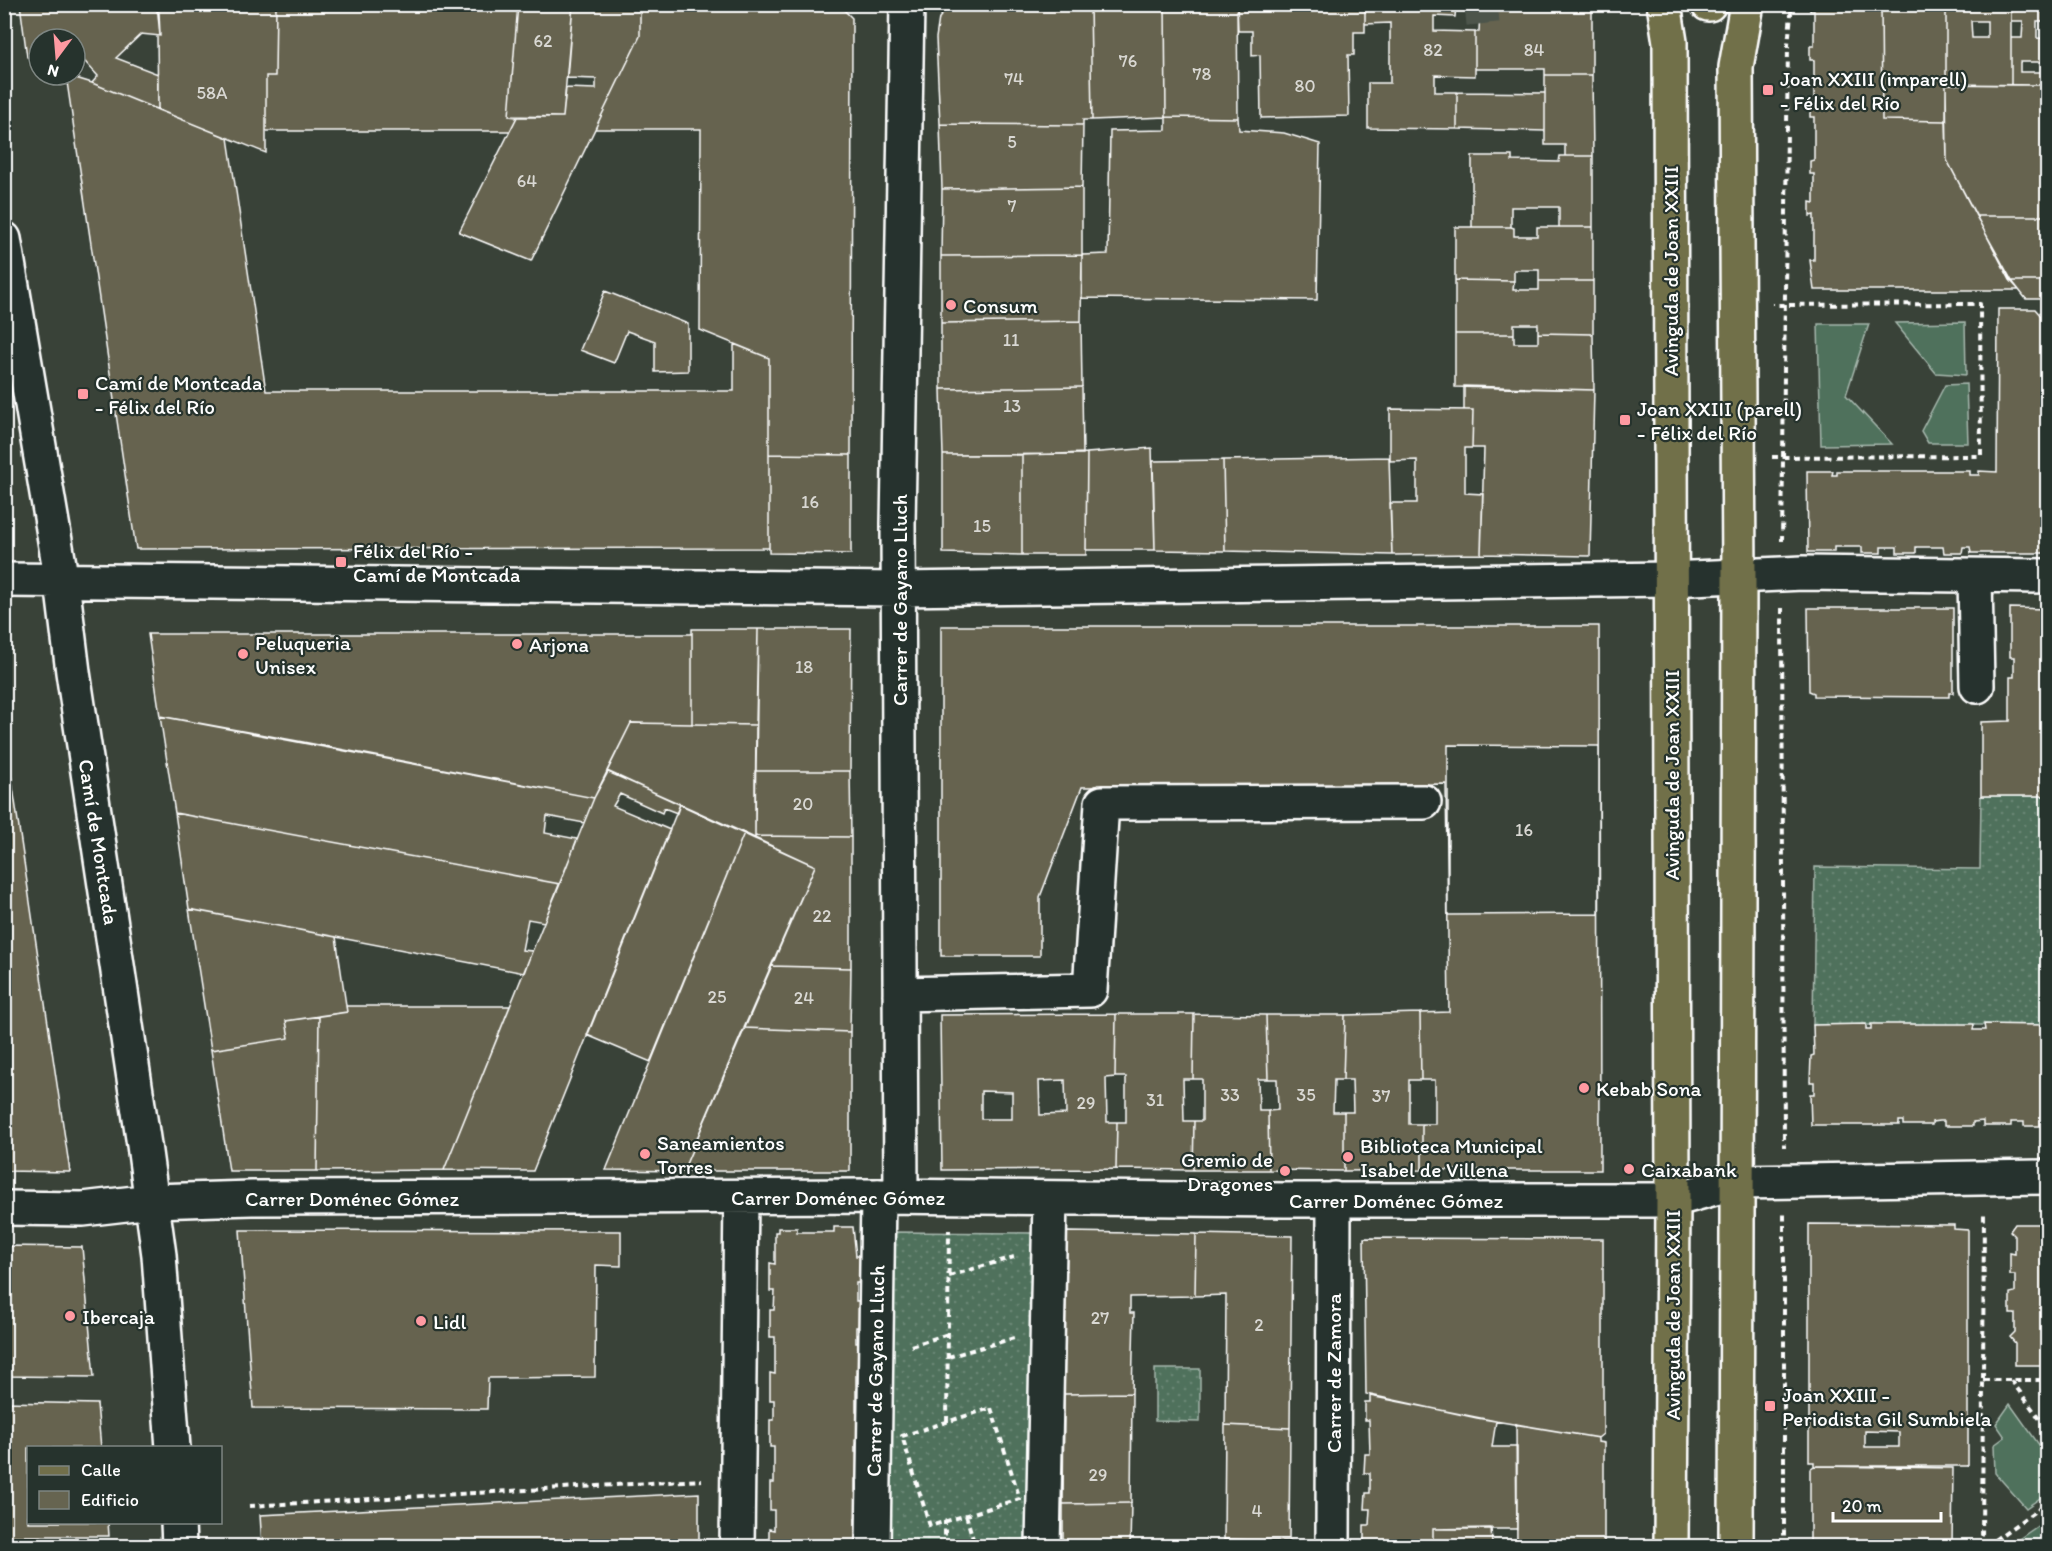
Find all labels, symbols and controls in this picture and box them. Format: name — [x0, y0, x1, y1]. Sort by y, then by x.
north arrow — [27, 27, 87, 87]
house number: 62 — [534, 30, 553, 52]
house number: 82 — [1423, 39, 1443, 61]
house number: 84 — [1524, 39, 1545, 61]
house number: 76 — [1119, 50, 1137, 72]
text: N — [45, 60, 61, 82]
house number: 78 — [1193, 63, 1212, 85]
place label: Joan XXIII (imparell) - Félix del Río — [1780, 66, 1967, 115]
house number: 74 — [1004, 68, 1024, 90]
house number: 80 — [1295, 75, 1315, 97]
house number: 58A — [197, 82, 228, 104]
marker: Joan XXIII (imparell) - Félix del Río — [1761, 83, 1775, 97]
house number: 5 — [1007, 131, 1017, 153]
street label: Avinguda de Joan XXIII — [1658, 166, 1683, 376]
house number: 64 — [517, 170, 537, 192]
house number: 7 — [1008, 195, 1017, 217]
place label: Consum — [963, 293, 1038, 318]
marker: Consum — [944, 298, 958, 312]
house number: 11 — [1003, 329, 1019, 351]
place label: Camí de Montcada - Félix del Río — [95, 370, 262, 419]
marker: Camí de Montcada - Félix del Río — [76, 387, 90, 401]
house number: 13 — [1003, 395, 1021, 417]
place label: Joan XXIII (parell) - Félix del Río — [1637, 396, 1802, 445]
marker: Joan XXIII (parell) - Félix del Río — [1618, 413, 1632, 427]
house number: 16 — [801, 491, 819, 513]
street label: Carrer de Gayano Lluch — [887, 494, 912, 706]
house number: 15 — [973, 515, 991, 537]
place label: Félix del Río - Camí de Montcada — [353, 538, 520, 587]
marker: Félix del Río - Camí de Montcada — [334, 555, 348, 569]
place label: Peluqueria Unisex — [255, 630, 351, 679]
place label: Arjona — [529, 632, 589, 657]
marker: Arjona — [510, 637, 524, 651]
marker: Peluqueria Unisex — [236, 647, 250, 661]
house number: 18 — [795, 656, 813, 678]
street label: Avinguda de Joan XXIII — [1659, 670, 1684, 880]
street label: Camí de Montcada — [74, 757, 124, 927]
house number: 20 — [793, 793, 813, 815]
house number: 16 — [1515, 819, 1533, 841]
house number: 22 — [813, 905, 832, 927]
house number: 25 — [708, 986, 726, 1008]
house number: 24 — [794, 987, 814, 1009]
place label: Kebab Sona — [1596, 1076, 1702, 1101]
marker: Kebab Sona — [1577, 1081, 1591, 1095]
house number: 33 — [1220, 1084, 1240, 1106]
house number: 35 — [1296, 1084, 1316, 1106]
house number: 37 — [1372, 1085, 1390, 1107]
house number: 31 — [1146, 1089, 1164, 1111]
house number: 29 — [1077, 1092, 1095, 1114]
place label: Saneamientos Torres — [657, 1130, 785, 1179]
place label: Biblioteca Municipal Isabel de Villena — [1360, 1133, 1543, 1182]
marker: Saneamientos Torres — [638, 1147, 652, 1161]
place label: Gremio de Dragones — [1181, 1147, 1273, 1196]
marker: Biblioteca Municipal Isabel de Villena — [1341, 1150, 1355, 1164]
place label: Caixabank — [1641, 1157, 1737, 1182]
marker: Caixabank — [1622, 1162, 1636, 1176]
marker: Gremio de Dragones — [1278, 1164, 1292, 1178]
street label: Carrer Doménec Gómez — [731, 1185, 946, 1210]
street label: Carrer Doménec Gómez — [245, 1186, 460, 1211]
street label: Carrer Doménec Gómez — [1289, 1188, 1504, 1213]
street label: Avinguda de Joan XXIII — [1660, 1210, 1685, 1420]
street label: Carrer de Gayano Lluch — [861, 1265, 889, 1477]
street label: Carrer de Zamora — [1321, 1293, 1346, 1453]
place label: Ibercaja — [82, 1304, 155, 1329]
house number: 27 — [1091, 1307, 1109, 1329]
marker: Ibercaja — [63, 1309, 77, 1323]
place label: Lidl — [433, 1309, 467, 1334]
marker: Lidl — [414, 1314, 428, 1328]
house number: 2 — [1254, 1314, 1264, 1336]
place label: Joan XXIII - Periodista Gil Sumbiela — [1782, 1382, 1992, 1431]
marker: Joan XXIII - Periodista Gil Sumbiela — [1763, 1399, 1777, 1413]
legend — [27, 1446, 222, 1524]
text: Calle — [81, 1459, 121, 1481]
house number: 29 — [1089, 1464, 1107, 1486]
scale bar — [1833, 1485, 1941, 1523]
text: Edificio — [81, 1489, 139, 1511]
text: 20 m — [1842, 1495, 1882, 1517]
house number: 4 — [1252, 1500, 1263, 1522]

